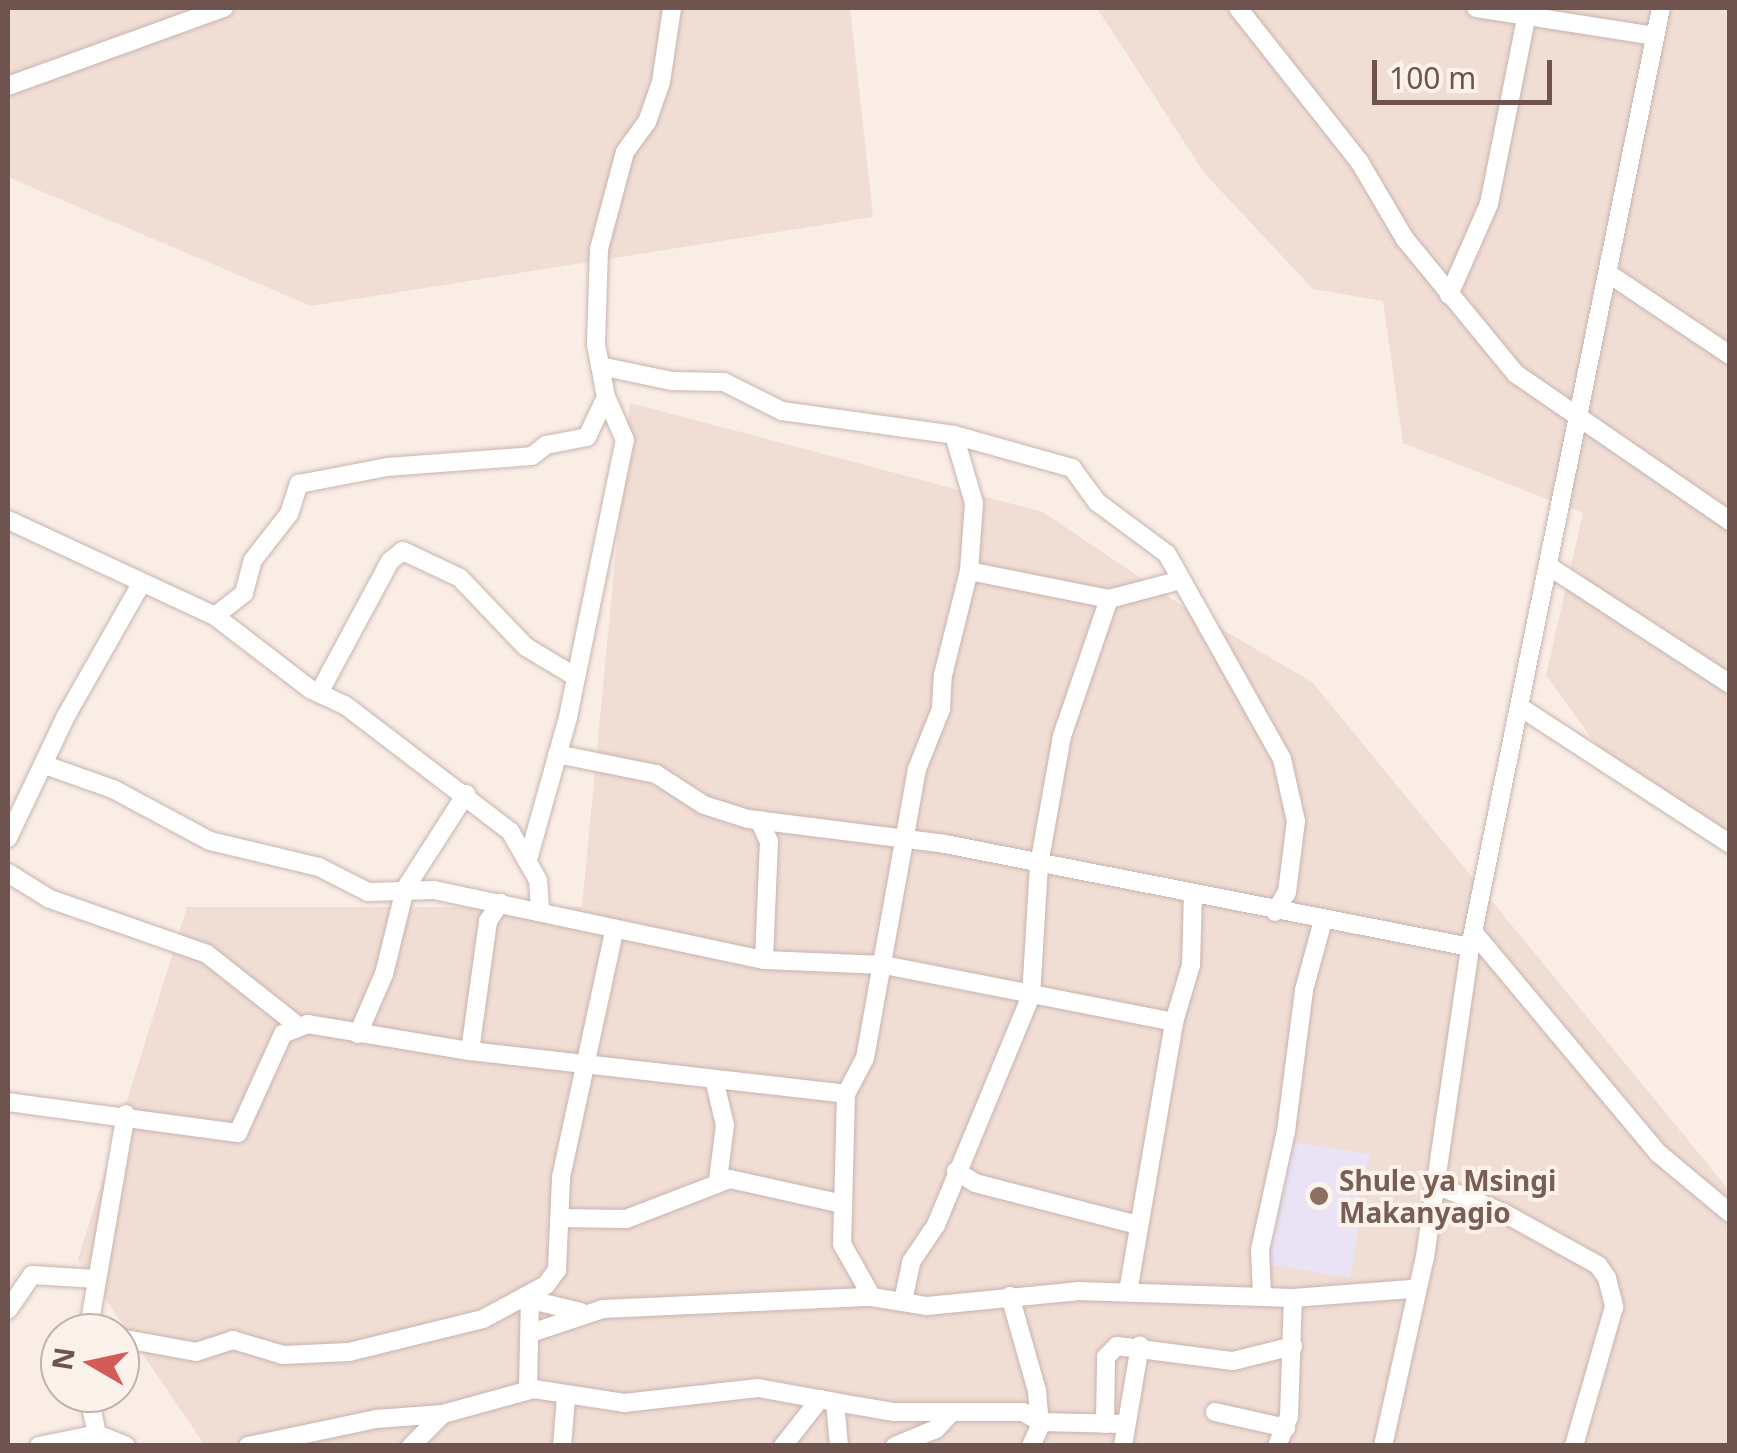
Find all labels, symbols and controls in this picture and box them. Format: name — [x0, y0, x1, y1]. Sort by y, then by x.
scale bar — [1377, 40, 1557, 102]
text: 100 m — [1389, 57, 1476, 98]
place label: Shule ya Msingi Makanyagio — [1339, 1163, 1556, 1229]
marker: Shule ya Msingi Makanyagio — [1308, 1185, 1330, 1207]
north arrow — [40, 1313, 140, 1413]
text: N — [42, 1344, 83, 1373]

